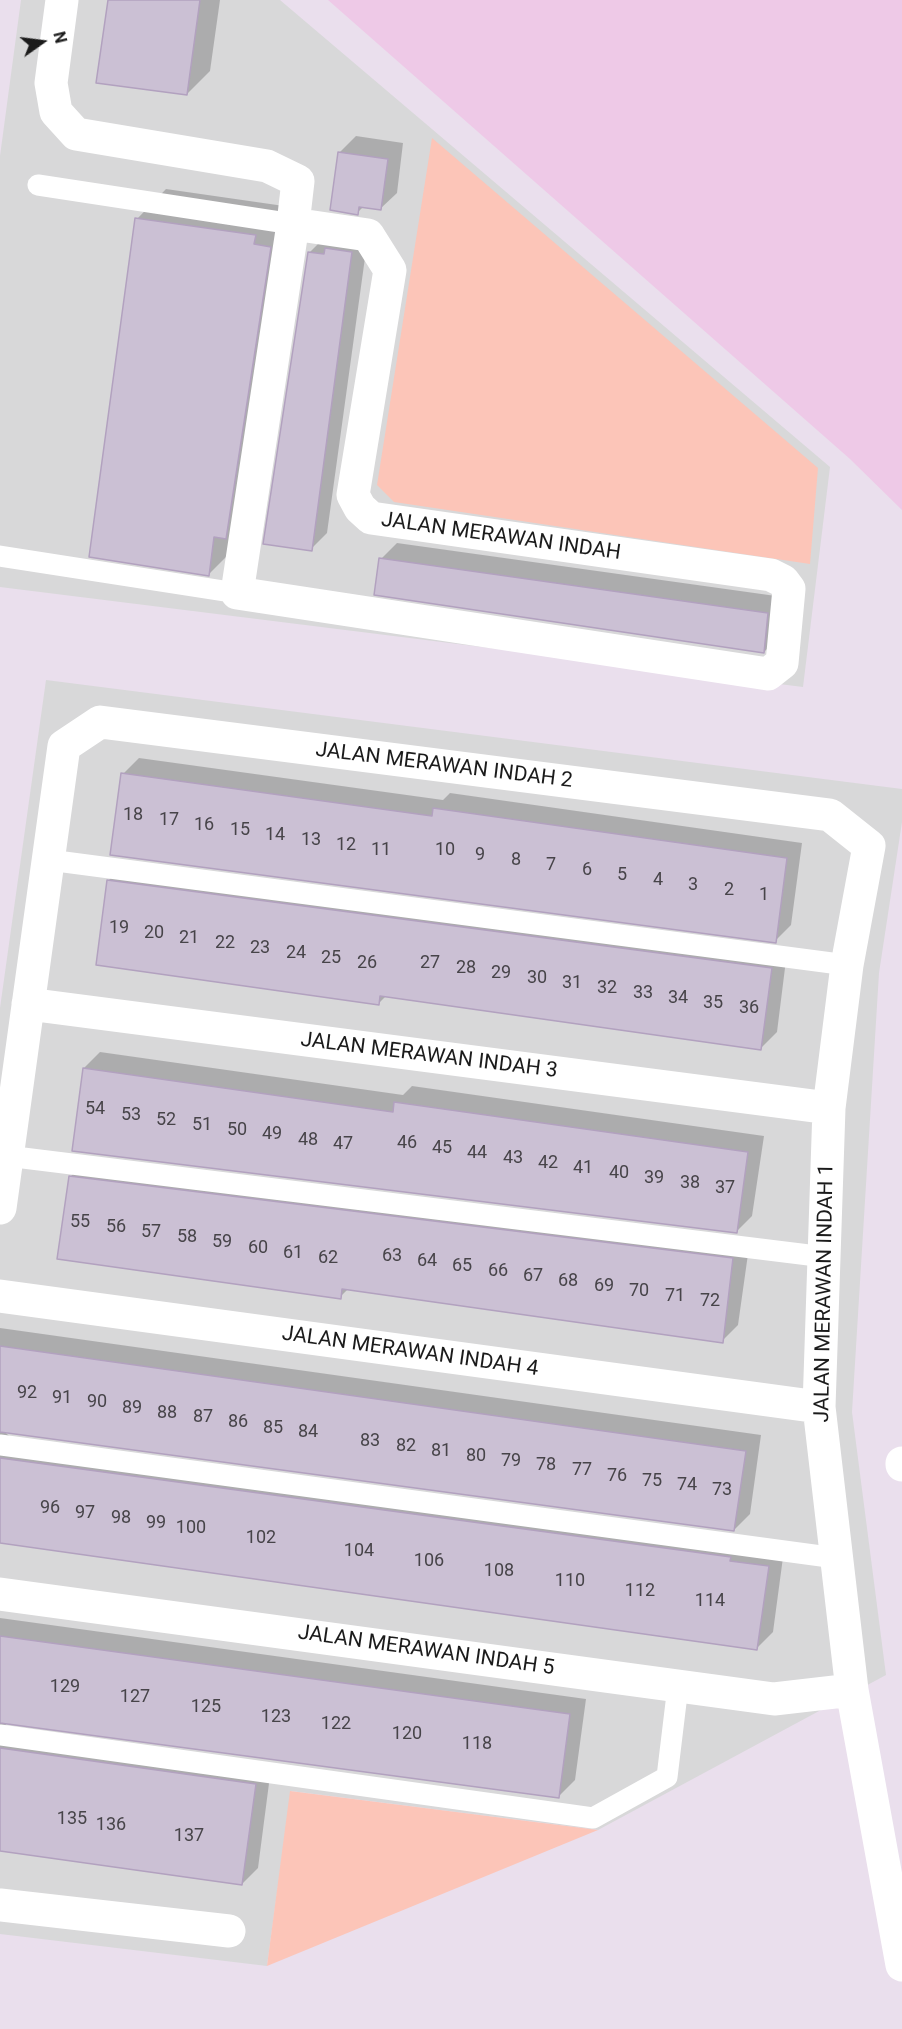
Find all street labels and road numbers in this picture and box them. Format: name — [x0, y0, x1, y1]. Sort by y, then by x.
street label: JALAN MERAWAN INDAH — [380, 508, 622, 566]
street label: JALAN MERAWAN INDAH 2 — [314, 738, 574, 794]
street label: JALAN MERAWAN INDAH 3 — [299, 1028, 559, 1084]
street label: JALAN MERAWAN INDAH 1 — [810, 1163, 840, 1423]
street label: JALAN MERAWAN INDAH 4 — [280, 1322, 540, 1382]
street label: JALAN MERAWAN INDAH 5 — [296, 1621, 556, 1681]

